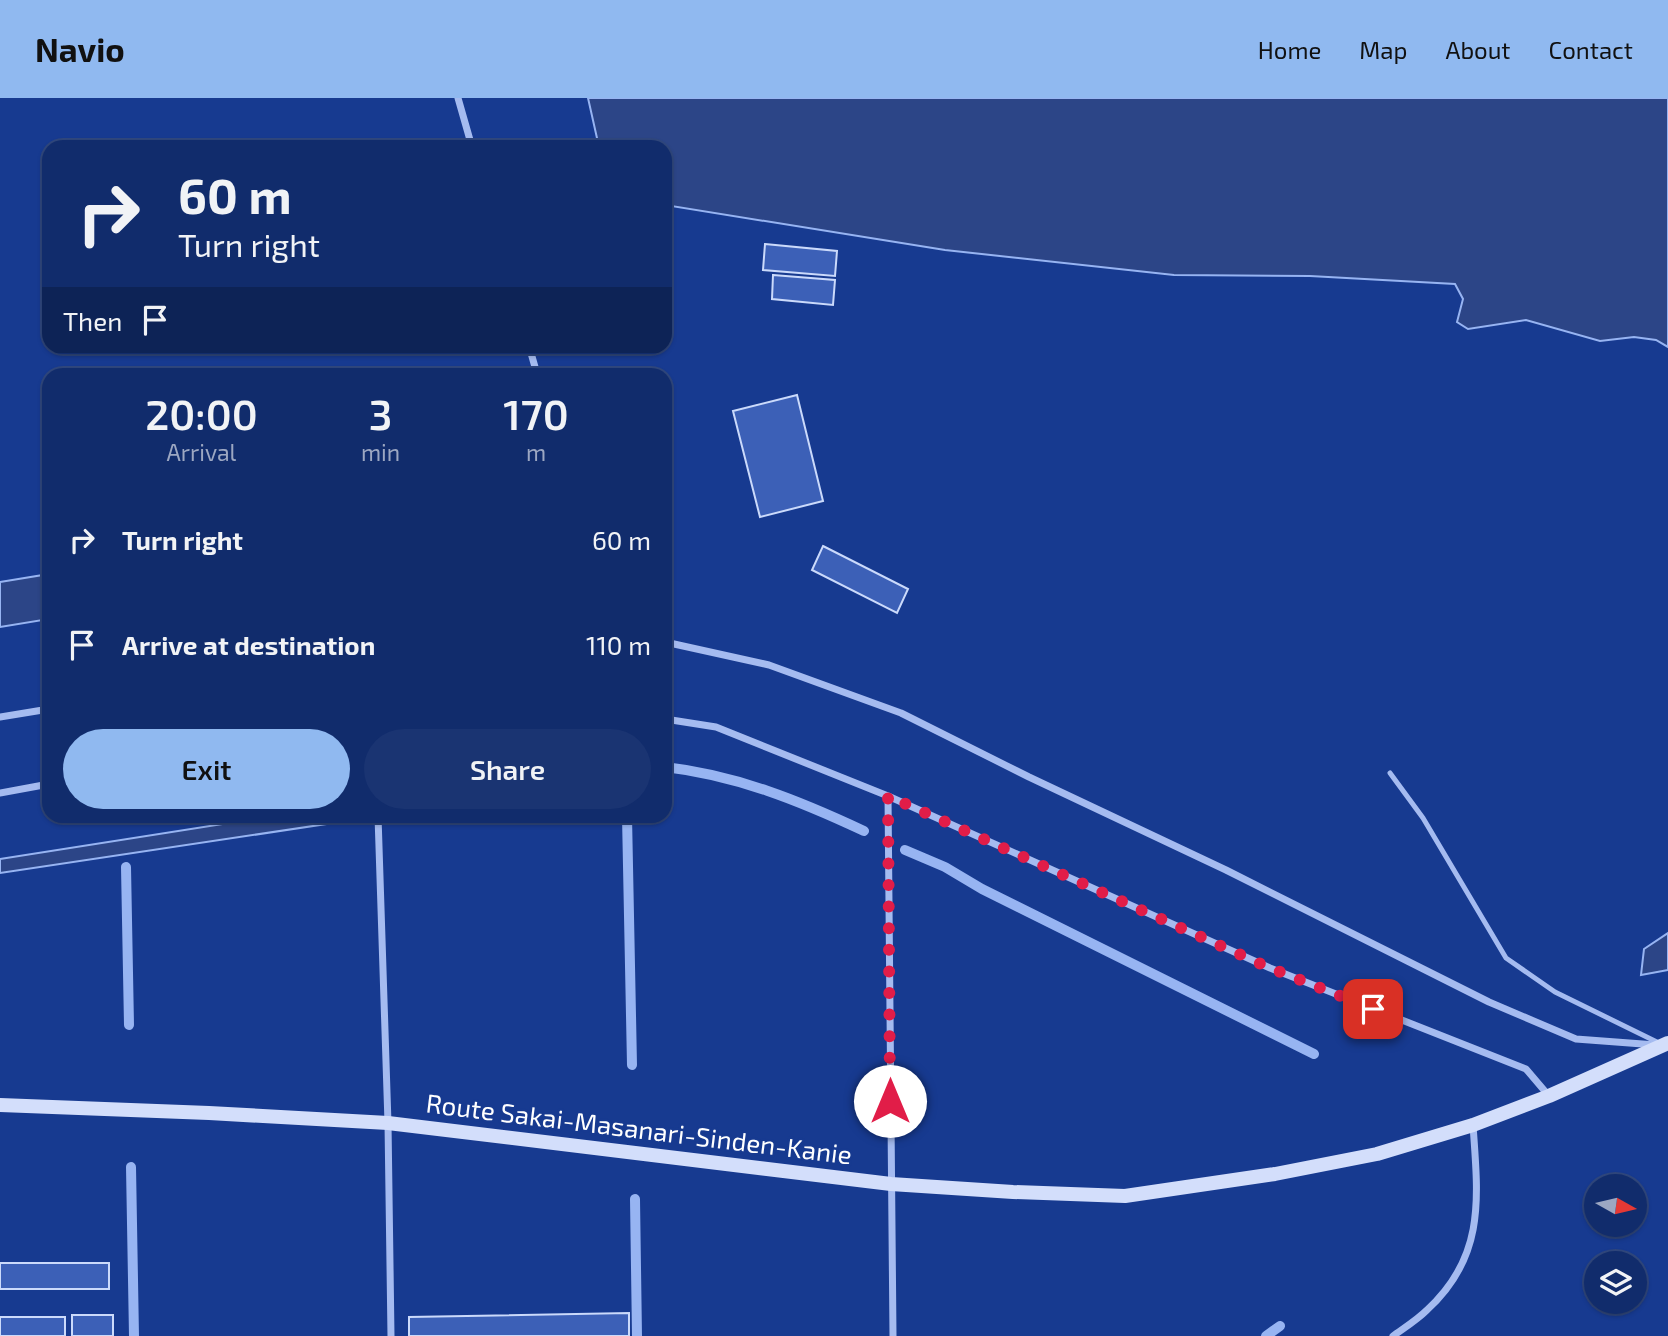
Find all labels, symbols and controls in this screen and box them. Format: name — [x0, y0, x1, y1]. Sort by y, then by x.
text: Navio — [35, 29, 125, 69]
text: Home — [1258, 35, 1321, 64]
text: Map — [1359, 35, 1407, 64]
text: About — [1445, 35, 1511, 64]
text: Contact — [1549, 35, 1633, 64]
text: 60 m — [178, 165, 292, 224]
icon: right — [63, 168, 154, 259]
text: Turn right — [178, 225, 320, 263]
icon: arrive — [136, 301, 174, 339]
text: Then — [63, 305, 122, 336]
text: 20:00 — [145, 388, 258, 438]
text: 3 — [369, 388, 392, 438]
text: 170 — [503, 388, 569, 438]
text: Arrival — [166, 438, 236, 466]
text: min — [361, 438, 400, 466]
text: m — [526, 438, 546, 466]
icon: right — [63, 521, 101, 559]
text: Turn right — [122, 524, 243, 555]
text: 60 m — [592, 524, 651, 555]
icon: arrive — [63, 626, 101, 664]
text: Arrive at destination — [122, 629, 375, 660]
text: 110 m — [586, 629, 651, 660]
button: Exit — [63, 729, 350, 809]
button: Share — [364, 729, 651, 809]
pin — [1343, 979, 1403, 1039]
icon: arrive — [1354, 990, 1392, 1028]
position arrow — [853, 1064, 927, 1138]
street label: Route Sakai-Masanari-Sinden-Kanie — [424, 1086, 854, 1170]
north arrow — [1584, 1174, 1647, 1237]
map controls — [1584, 1174, 1647, 1314]
button: layers — [1584, 1251, 1647, 1314]

